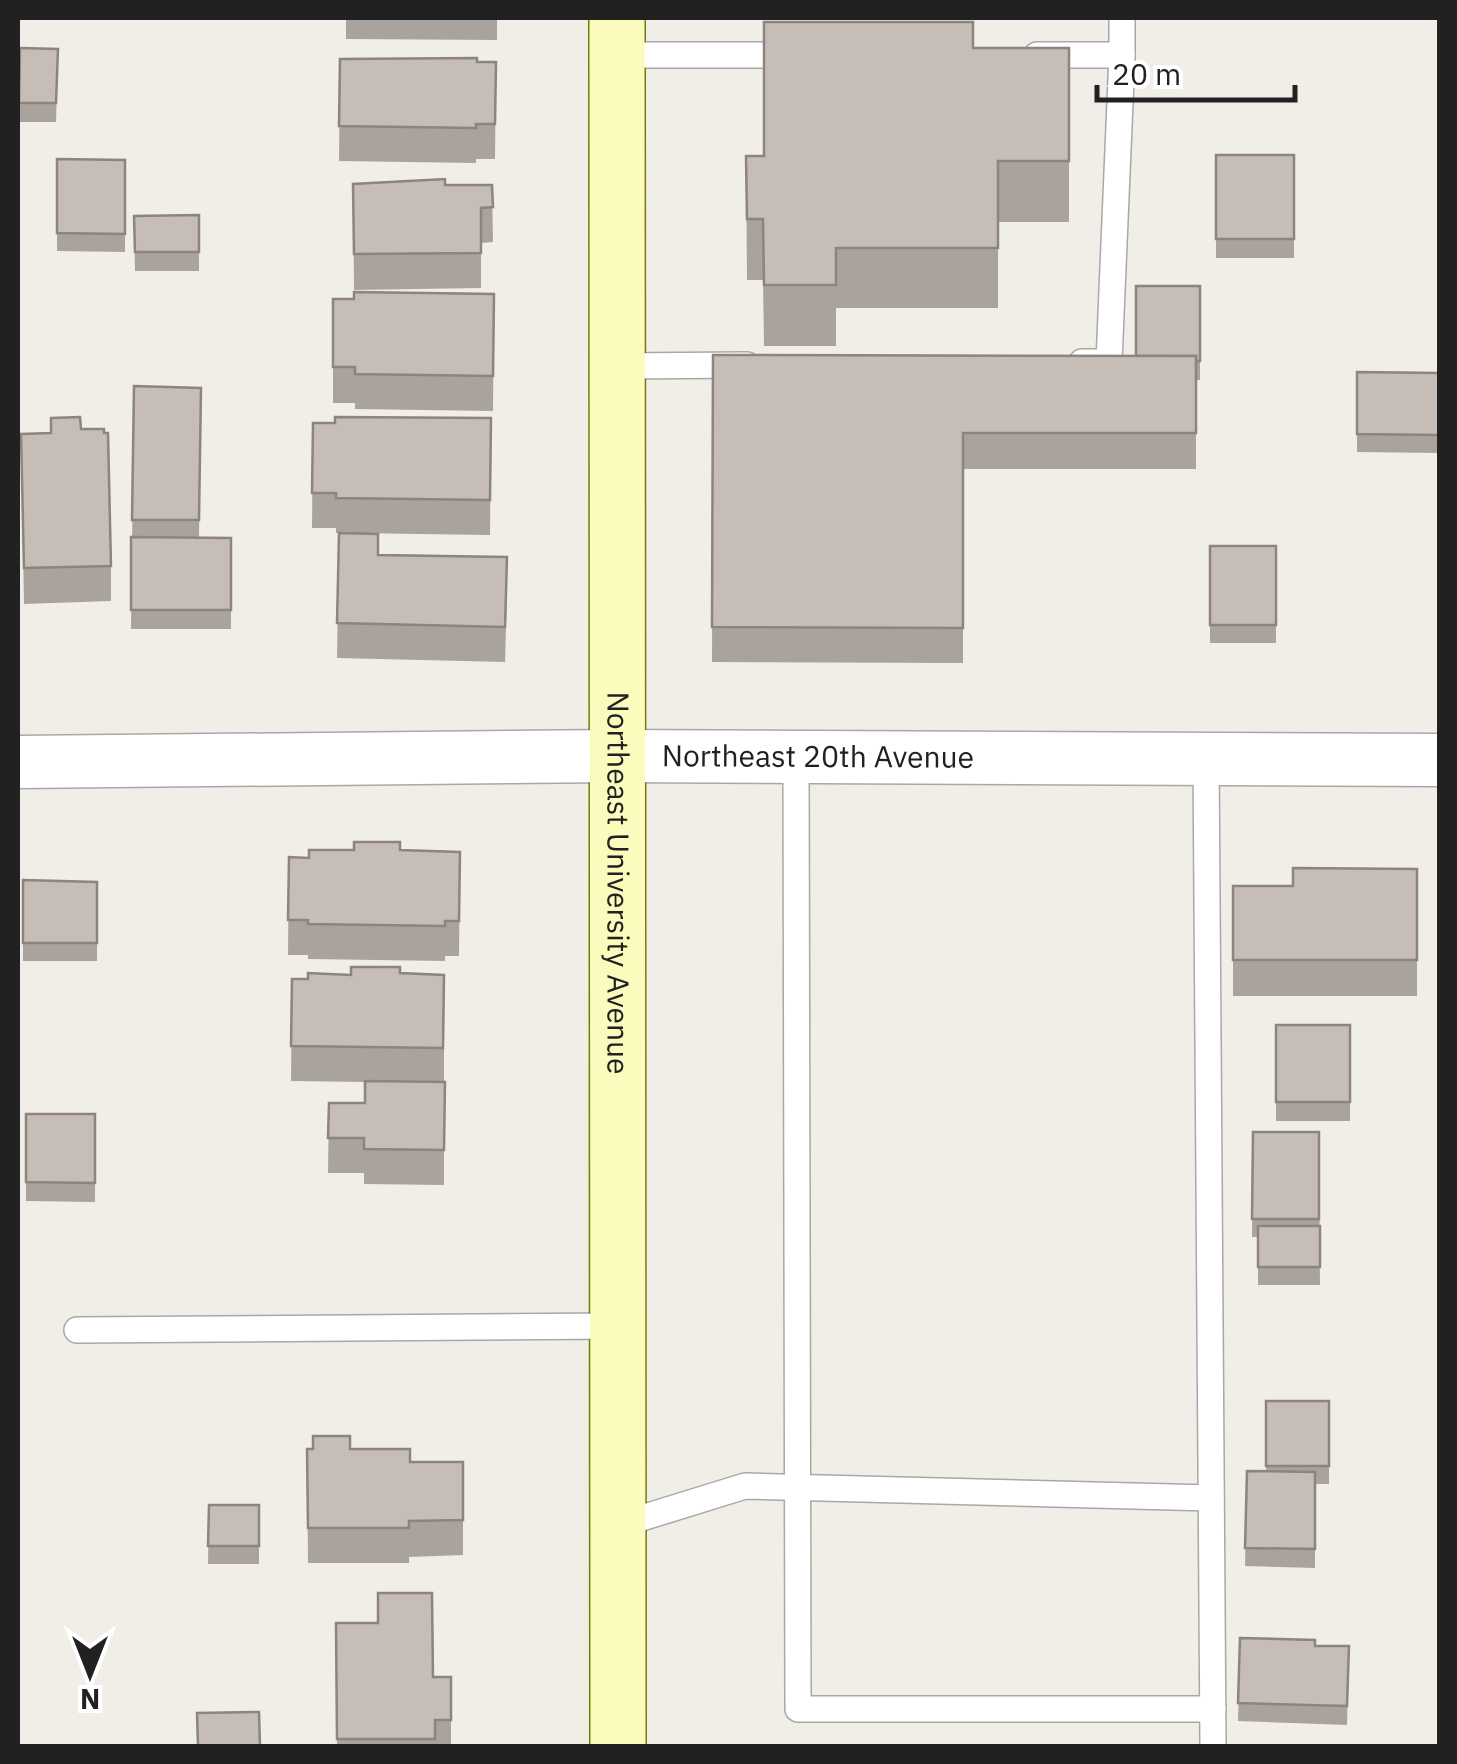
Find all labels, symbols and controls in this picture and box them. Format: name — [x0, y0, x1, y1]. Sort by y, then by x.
scale bar — [1097, 40, 1294, 102]
text: 20 m — [1112, 54, 1181, 93]
street label: Northeast University Avenue — [599, 691, 639, 1075]
street label: Northeast 20th Avenue — [662, 735, 974, 776]
north arrow — [40, 1624, 140, 1724]
text: N — [80, 1681, 100, 1718]

